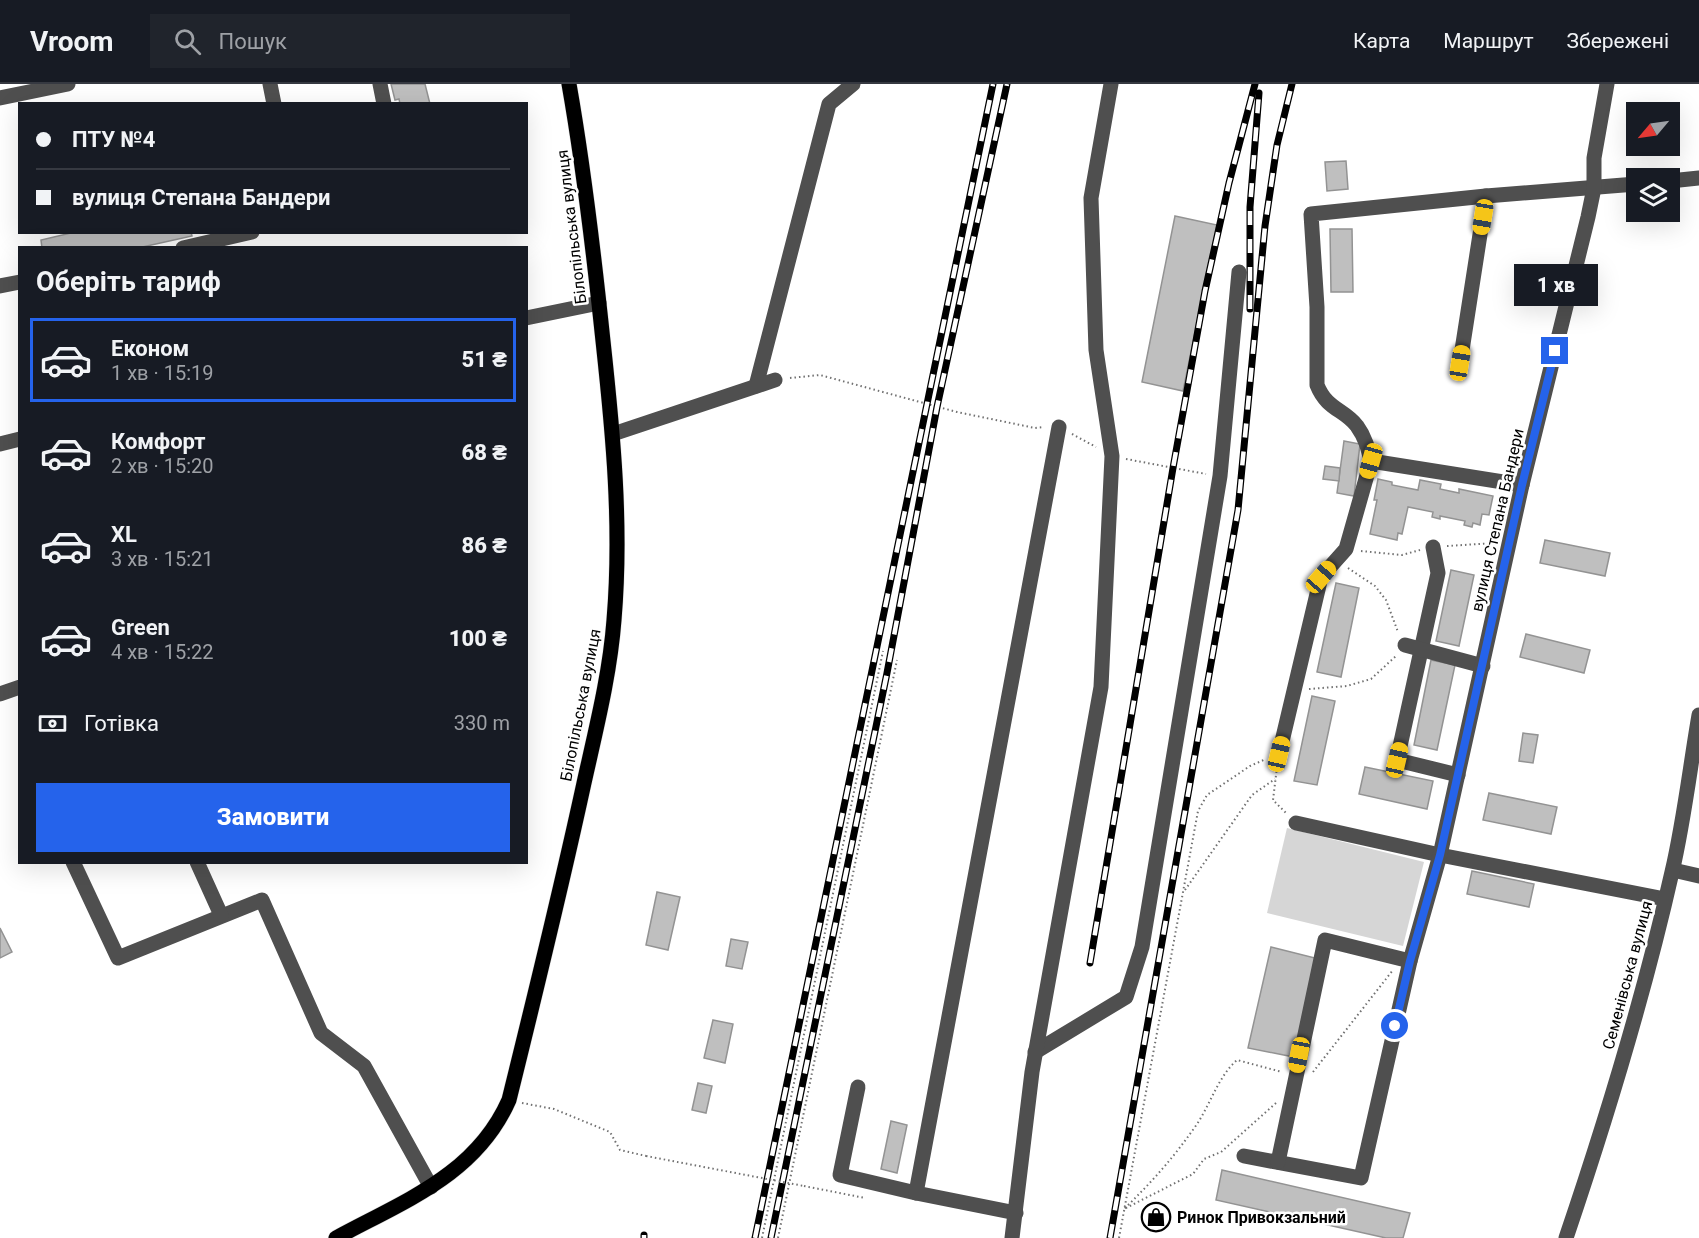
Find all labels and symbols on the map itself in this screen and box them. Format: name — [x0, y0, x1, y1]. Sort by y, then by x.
north arrow — [1626, 102, 1680, 156]
street label: Білопільська вулиця — [553, 149, 590, 305]
car — [1471, 198, 1495, 236]
callout: 1 хв — [1513, 264, 1597, 306]
route end — [1541, 337, 1568, 364]
car — [1448, 344, 1472, 382]
street label: вулиця Степана Бандери — [1467, 427, 1528, 614]
car — [1357, 441, 1385, 481]
car — [1302, 558, 1340, 596]
street label: Білопільська вулиця — [556, 627, 605, 783]
car — [1266, 734, 1292, 774]
car — [1384, 740, 1410, 780]
street label: Семенівська вулиця — [1598, 899, 1656, 1052]
route start — [1381, 1012, 1408, 1039]
car — [1287, 1036, 1311, 1074]
shop icon: Ринок Привокзальний — [1140, 1201, 1172, 1233]
place label: Ринок Привокзальний — [1177, 1208, 1346, 1227]

